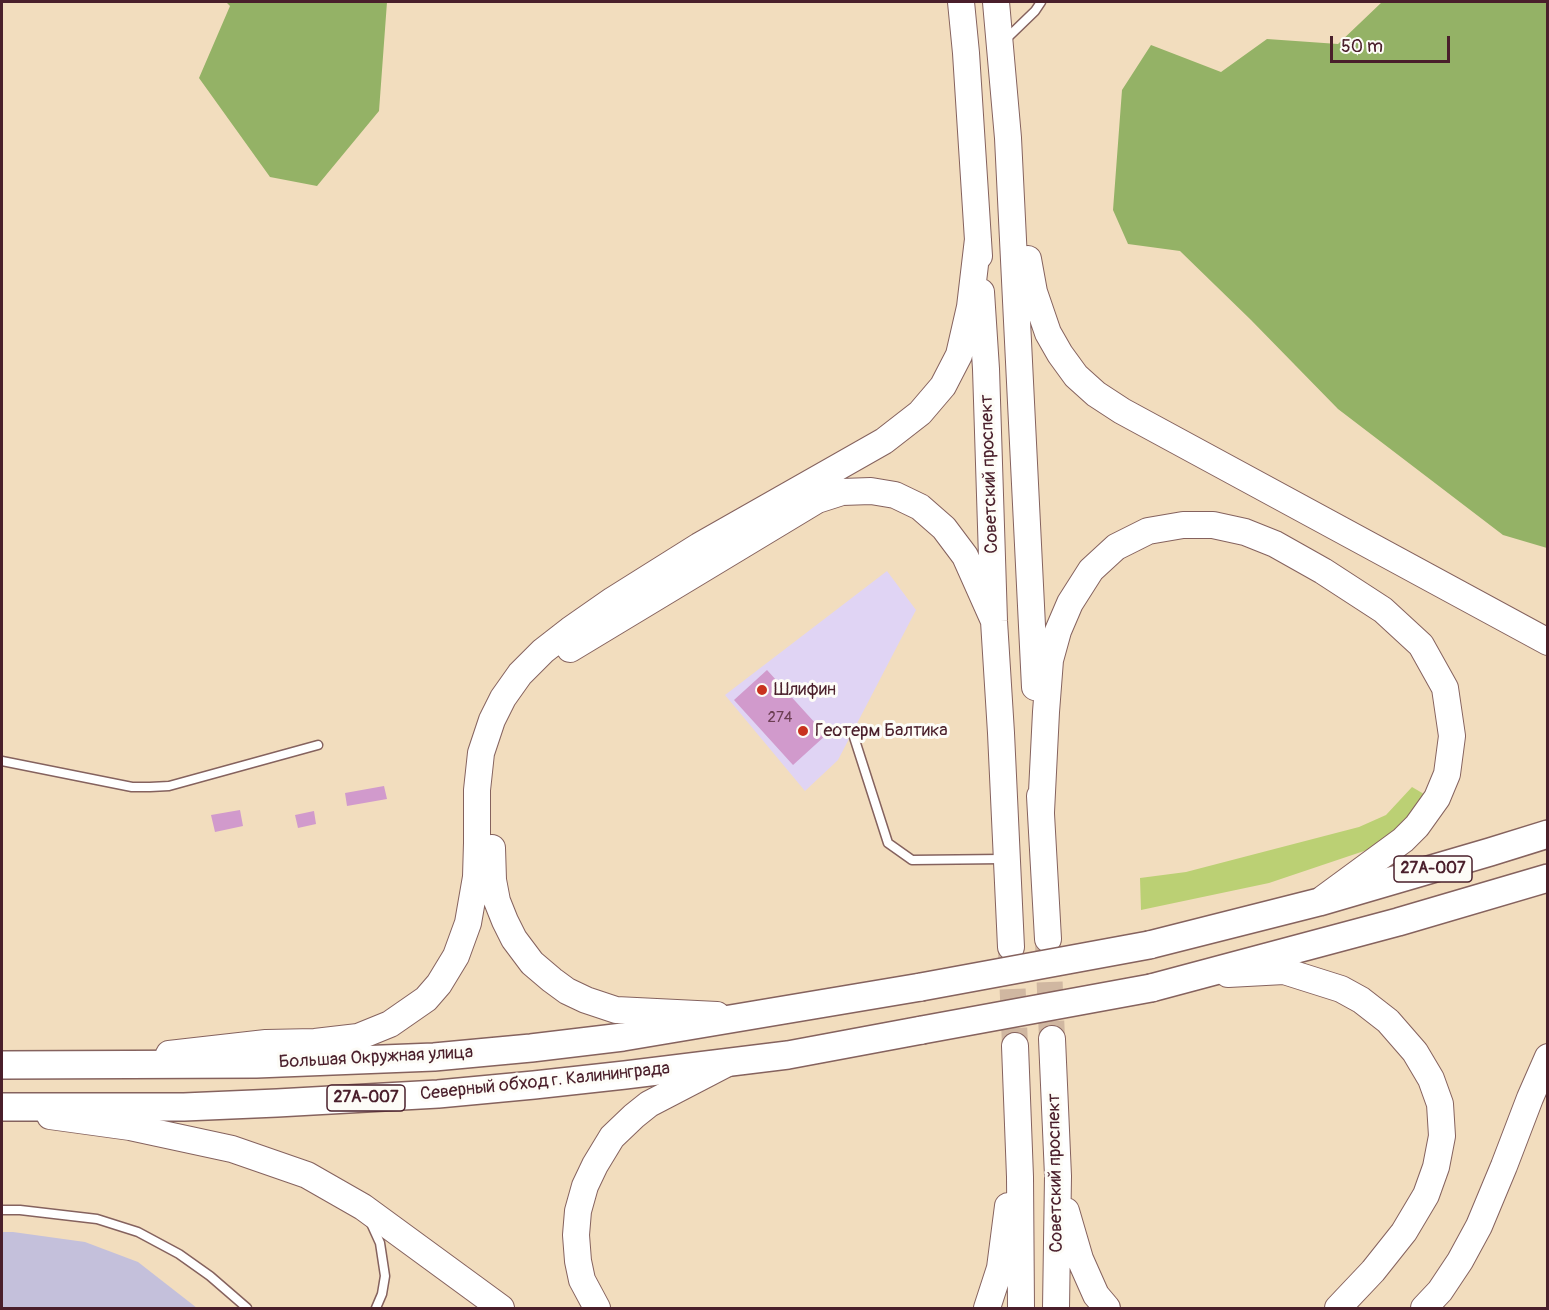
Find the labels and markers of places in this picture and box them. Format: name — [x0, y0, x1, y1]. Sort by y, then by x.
place label: Шлифин — [774, 679, 836, 701]
marker: Шлифин — [755, 683, 769, 697]
place label: Геотерм Балтика — [815, 720, 948, 742]
marker: Геотерм Балтика — [796, 724, 810, 738]

